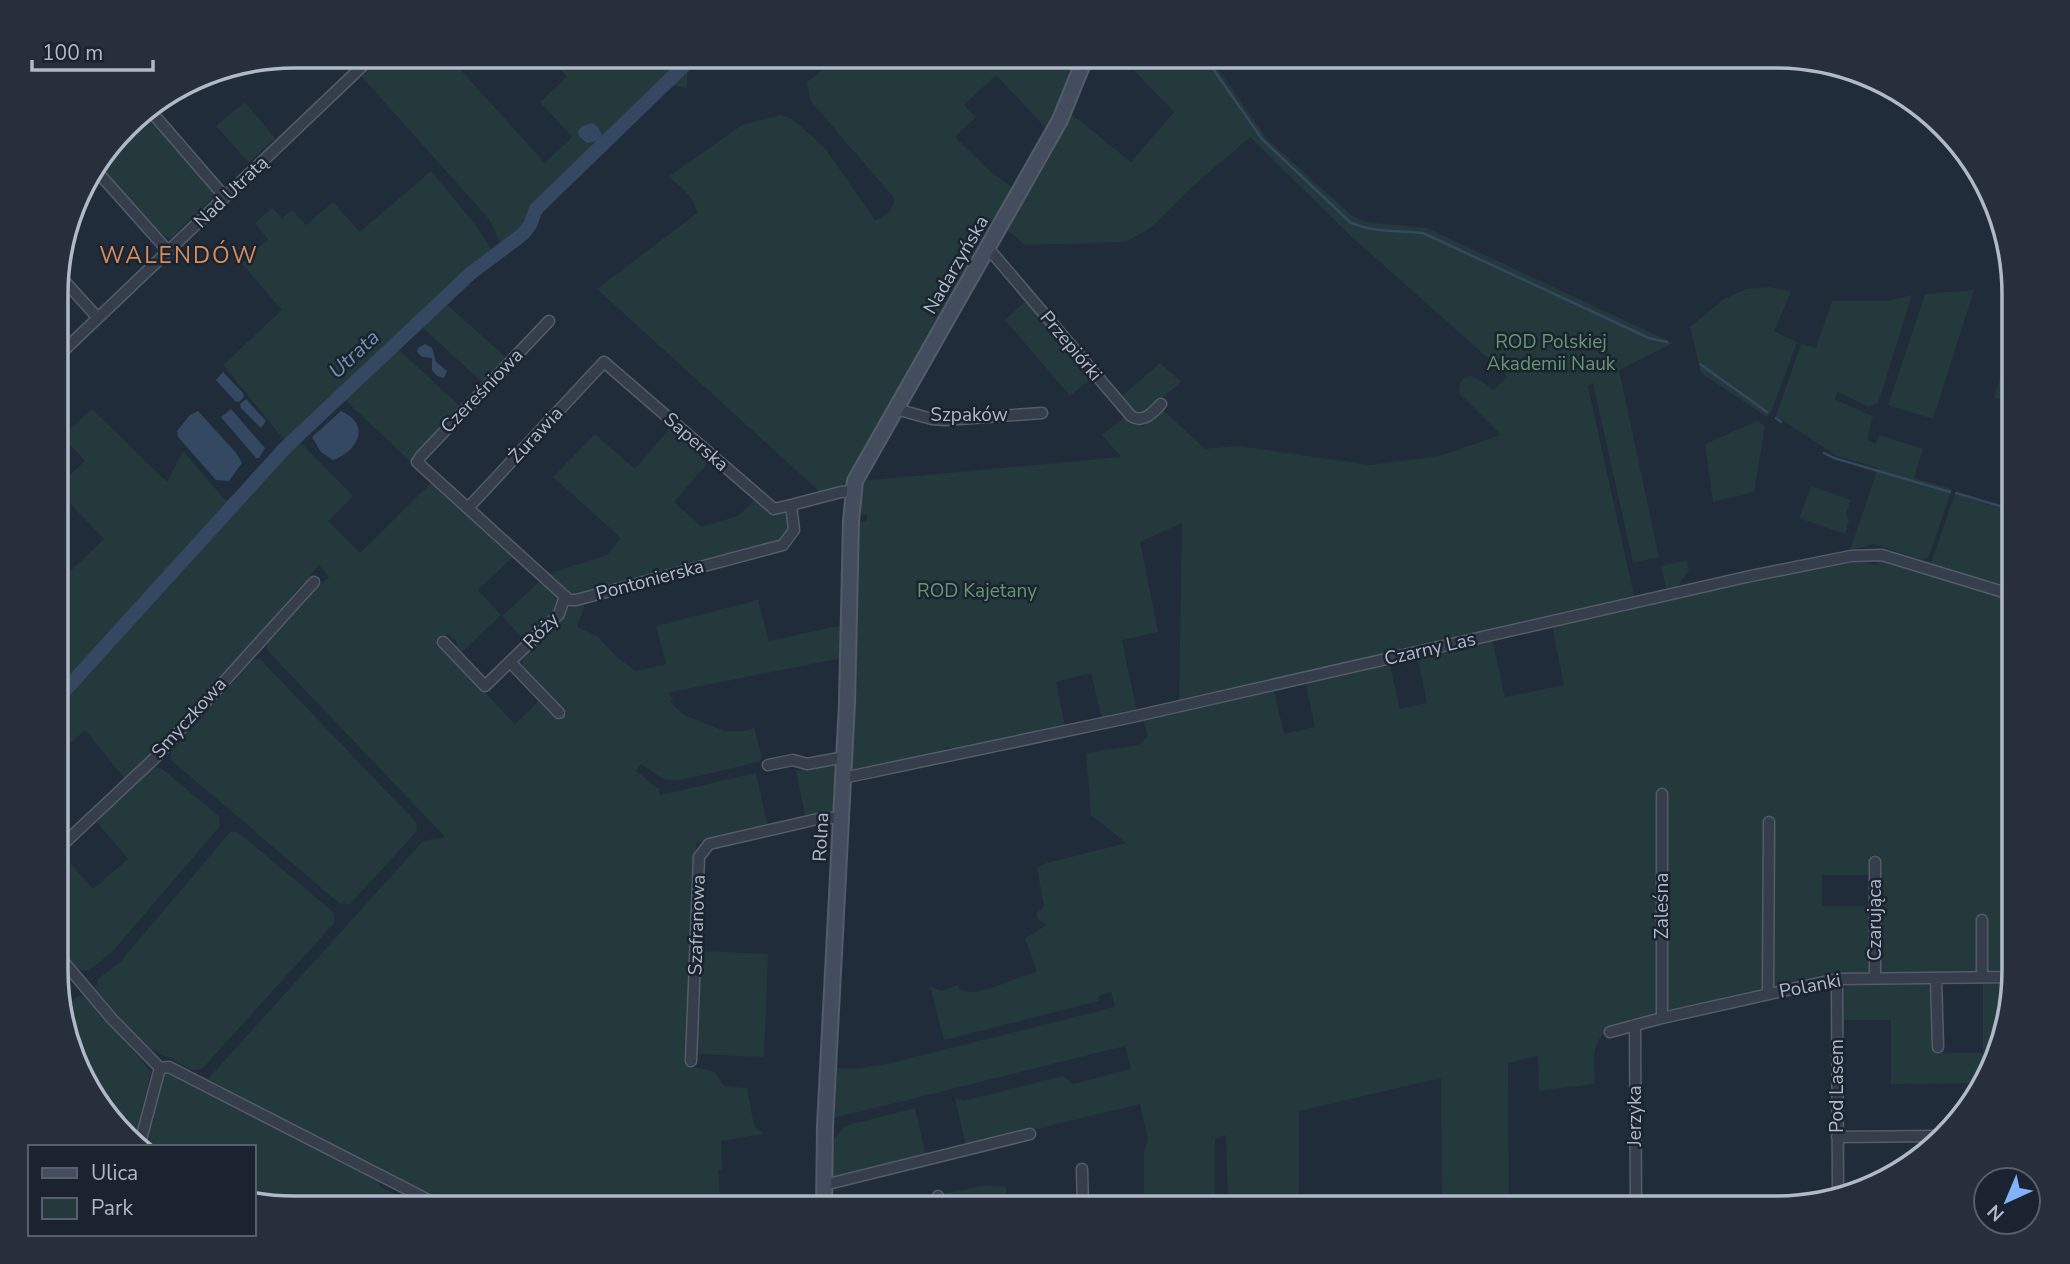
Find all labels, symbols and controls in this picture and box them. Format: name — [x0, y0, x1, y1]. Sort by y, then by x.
scale bar — [32, 28, 152, 72]
text: 100 m — [42, 39, 103, 67]
street label: Nad Utratą — [188, 150, 274, 234]
street label: Nadarzyńska — [917, 211, 995, 319]
district label: WALENDÓW — [99, 240, 259, 271]
street label: Przepiórki — [1034, 305, 1108, 387]
water label: Utrata — [323, 323, 385, 385]
park label: ROD Polskiej Akademii Nauk — [1487, 329, 1616, 377]
street label: Czereśniowa — [435, 343, 529, 439]
street label: Żurawia — [503, 401, 569, 469]
street label: Szpaków — [930, 402, 1008, 428]
street label: Saperska — [658, 407, 734, 477]
street label: Pontonierska — [593, 553, 707, 607]
park label: ROD Kajetany — [917, 578, 1037, 604]
street label: Róży — [517, 607, 565, 655]
street label: Czarny Las — [1382, 626, 1478, 672]
street label: Smyczkowa — [146, 672, 232, 764]
street label: Rolna — [807, 812, 835, 862]
street label: Zaleśna — [1649, 873, 1675, 939]
street label: Szafranowa — [682, 874, 712, 976]
street label: Czarująca — [1862, 879, 1888, 961]
street label: Polanki — [1777, 967, 1843, 1005]
street label: Pod Lasem — [1824, 1039, 1850, 1133]
street label: Jerzyka — [1622, 1085, 1648, 1148]
legend — [28, 1145, 256, 1236]
text: Ulica — [91, 1159, 138, 1187]
north arrow — [1972, 1166, 2042, 1236]
text: Park — [91, 1194, 133, 1222]
text: N — [1982, 1198, 2010, 1227]

